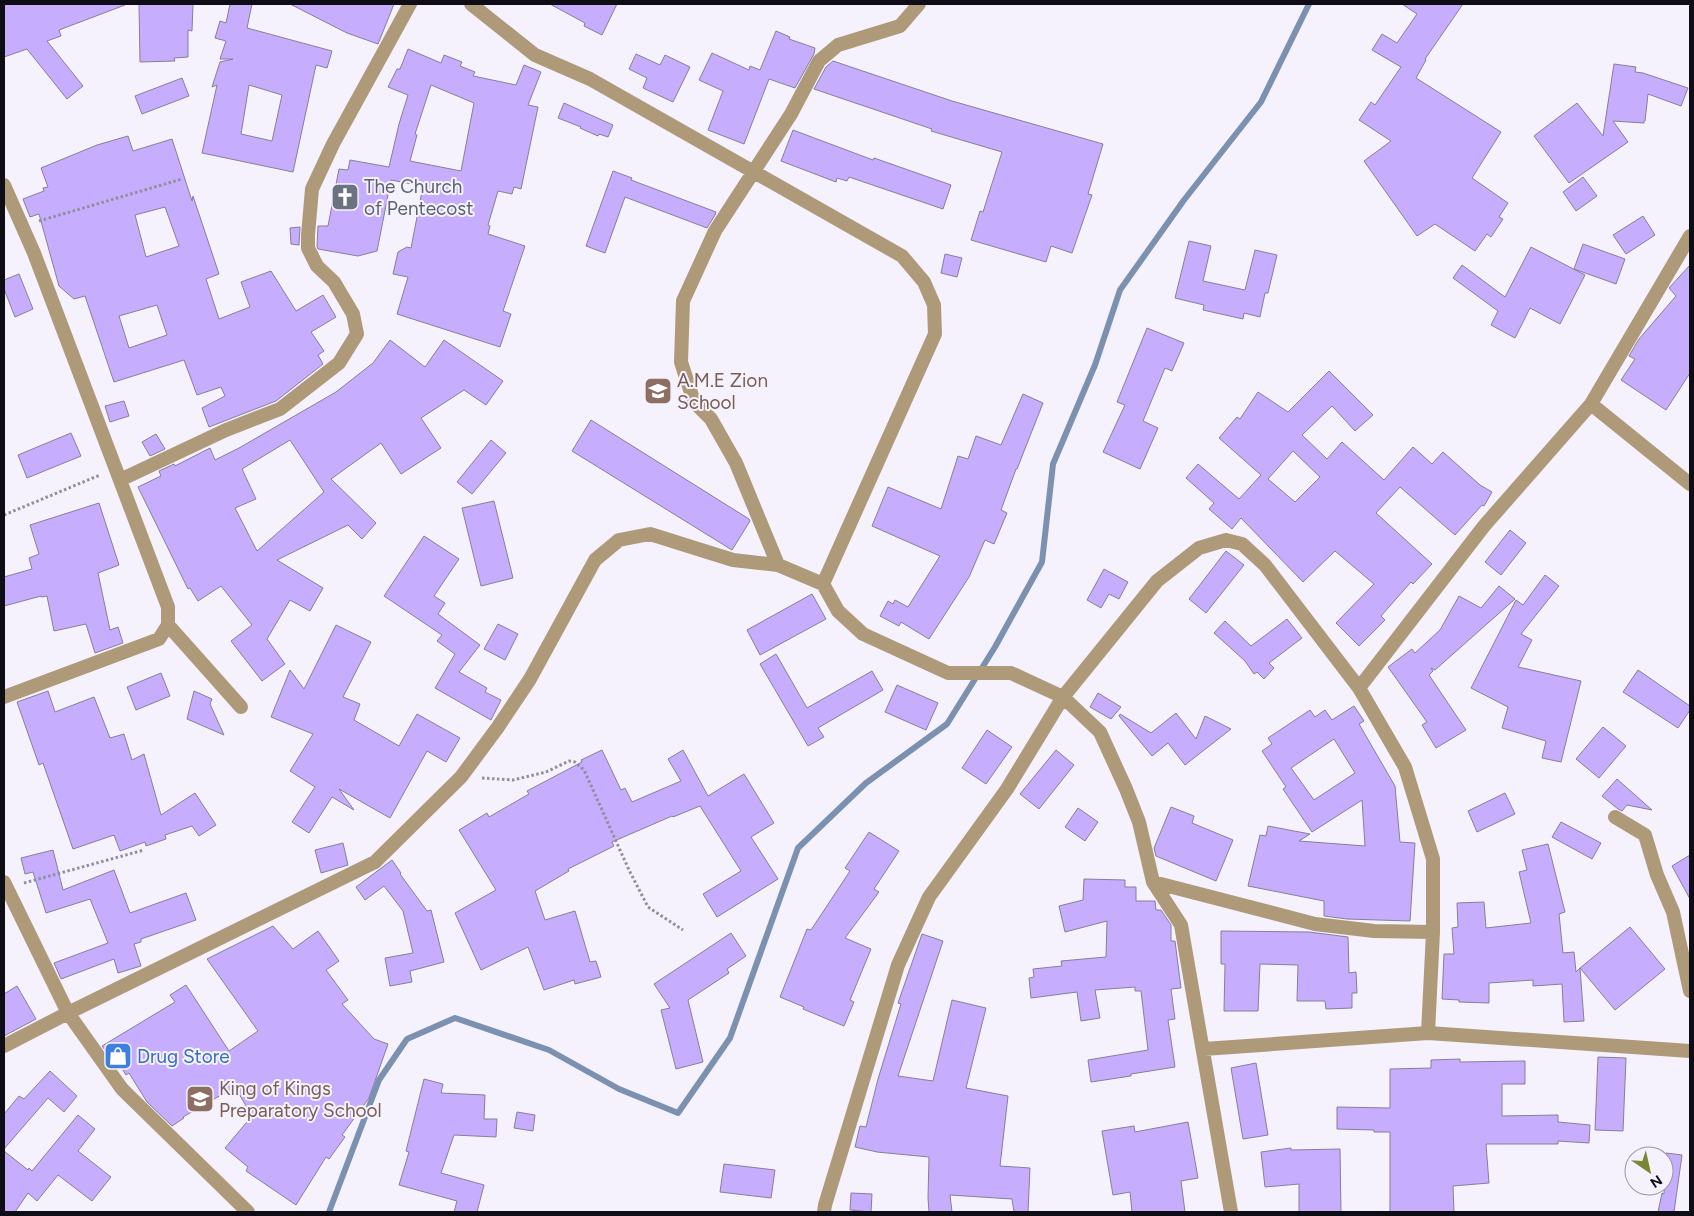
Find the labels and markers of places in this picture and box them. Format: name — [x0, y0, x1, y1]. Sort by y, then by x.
place label: The Church of Pentecost — [364, 175, 473, 220]
church icon: The Church of Pentecost — [330, 182, 360, 212]
place label: A.M.E Zion School — [677, 369, 768, 414]
school or university icon: A.M.E Zion School — [643, 376, 673, 406]
shop icon: Drug Store — [103, 1041, 133, 1071]
place label: Drug Store — [137, 1045, 230, 1068]
place label: King of Kings Preparatory School — [219, 1077, 382, 1122]
school or university icon: King of Kings Preparatory School — [185, 1084, 215, 1114]

